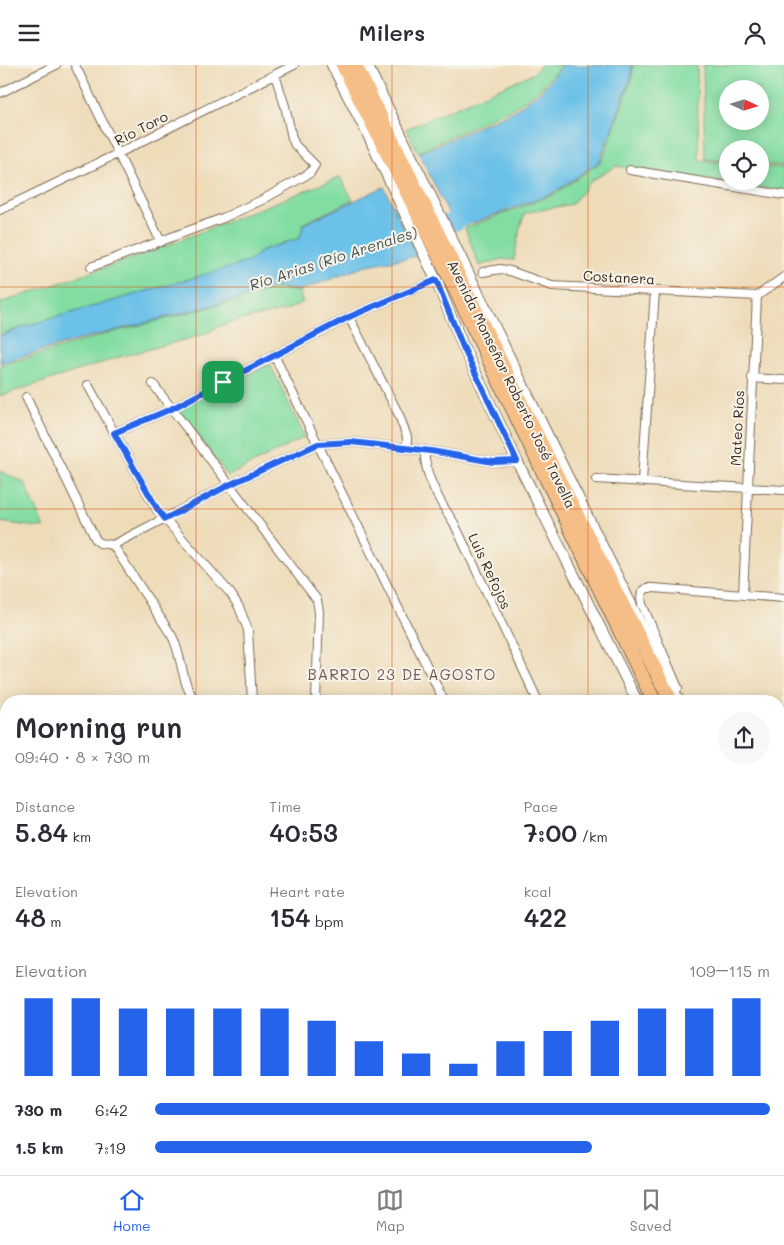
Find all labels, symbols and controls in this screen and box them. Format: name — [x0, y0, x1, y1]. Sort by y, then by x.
text: Milers — [359, 18, 425, 47]
icon: menu — [15, 19, 43, 47]
icon: person — [741, 19, 769, 47]
north arrow — [719, 80, 769, 130]
map controls — [719, 80, 769, 190]
street label: Río Toro — [111, 106, 171, 150]
button: locate — [719, 140, 769, 190]
water label: Río Arias (Río Arenales) — [247, 221, 419, 295]
street label: Avenida Monseñor Roberto José Tavella — [443, 257, 581, 511]
street label: Costanera — [582, 266, 656, 288]
pin — [202, 361, 244, 403]
icon: arrive — [209, 368, 237, 396]
street label: Mateo Ríos — [726, 390, 748, 466]
street label: Luis Refojos — [464, 530, 516, 612]
district label: BARRIO 23 DE AGOSTO — [308, 664, 496, 684]
text: Morning run — [15, 709, 182, 745]
button: share — [718, 712, 770, 764]
text: 09:40 · 8 × 730 m — [15, 746, 150, 767]
text: Distance — [15, 797, 75, 816]
text: Time — [269, 797, 301, 816]
text: Pace — [524, 797, 558, 816]
text: 5.84 — [15, 816, 68, 848]
text: 40:53 — [269, 816, 338, 848]
text: 7:00 — [524, 816, 577, 848]
text: km — [68, 827, 91, 846]
text: /km — [577, 827, 608, 846]
text: Elevation — [15, 882, 78, 901]
text: Heart rate — [269, 882, 345, 901]
text: kcal — [524, 882, 552, 901]
text: 48 — [15, 901, 46, 933]
text: 154 — [269, 901, 310, 933]
text: 422 — [524, 901, 567, 933]
text: m — [46, 912, 61, 931]
text: bpm — [310, 912, 344, 931]
text: Elevation — [15, 960, 87, 981]
text: 109–115 m — [689, 960, 770, 981]
text: 730 m — [15, 1099, 62, 1120]
text: 6:42 — [95, 1099, 128, 1120]
text: 1.5 km — [15, 1137, 63, 1158]
text: 7:19 — [95, 1137, 125, 1158]
tab: Home — [113, 1186, 151, 1235]
tab: Map — [376, 1186, 405, 1235]
tab: Saved — [630, 1186, 671, 1235]

